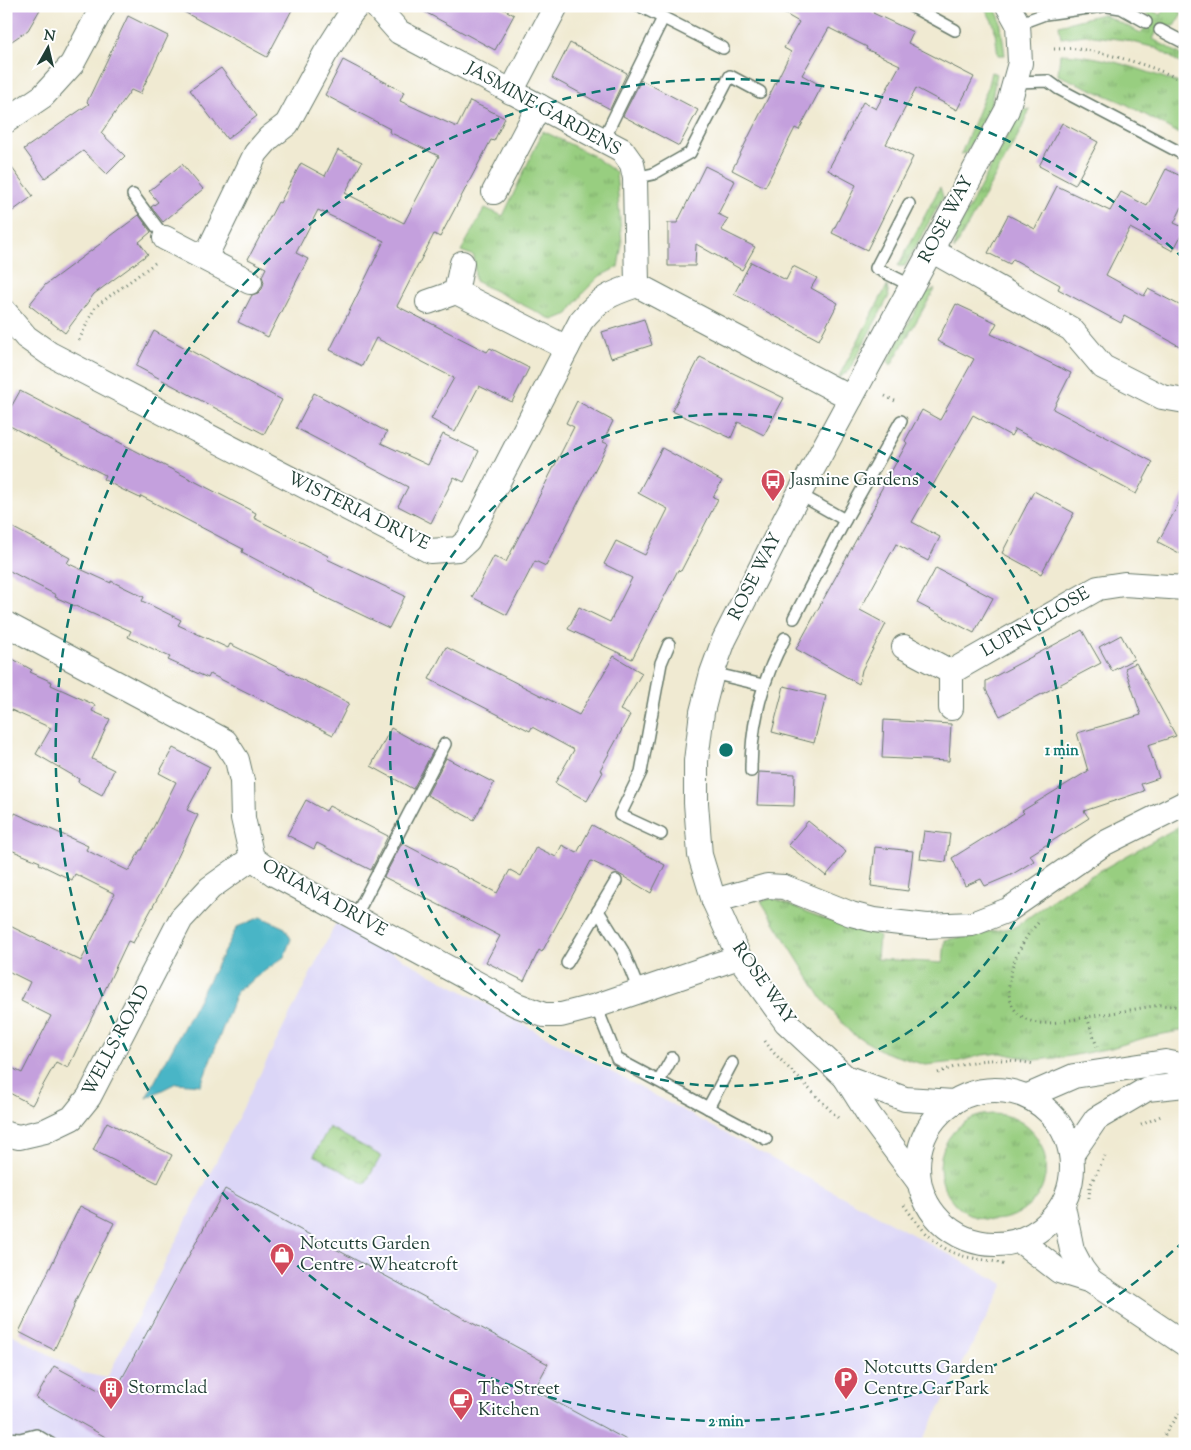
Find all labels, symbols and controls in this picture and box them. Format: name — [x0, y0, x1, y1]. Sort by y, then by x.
north arrow — [22, 22, 72, 72]
text: N — [43, 26, 56, 48]
street label: JASMINE GARDENS — [460, 56, 625, 164]
street label: ROSE WAY — [913, 172, 981, 268]
street label: WISTERIA DRIVE — [282, 466, 434, 558]
bus stop icon: Jasmine Gardens — [760, 468, 786, 502]
place label: Jasmine Gardens — [789, 468, 919, 494]
street label: ROSE WAY — [723, 528, 789, 625]
street label: LUPIN CLOSE — [977, 581, 1095, 665]
centre of rings — [717, 741, 735, 759]
text: 1 min — [1045, 741, 1079, 762]
street label: ORIANA DRIVE — [257, 854, 392, 944]
street label: ROSE WAY — [725, 937, 801, 1031]
street label: WELLS ROAD — [77, 981, 157, 1101]
place label: Notcutts Garden Centre - Wheatcroft — [300, 1232, 458, 1279]
shop icon: Notcutts Garden Centre - Wheatcroft — [269, 1242, 295, 1276]
place label: Notcutts Garden Centre Car Park — [864, 1356, 995, 1403]
parking icon: Notcutts Garden Centre Car Park — [833, 1366, 859, 1400]
building icon: Stormclad — [98, 1376, 124, 1410]
place label: Stormclad — [128, 1376, 207, 1402]
place label: The Street Kitchen — [478, 1377, 560, 1424]
cafe icon: The Street Kitchen — [448, 1387, 474, 1421]
text: 2 min — [708, 1412, 744, 1433]

